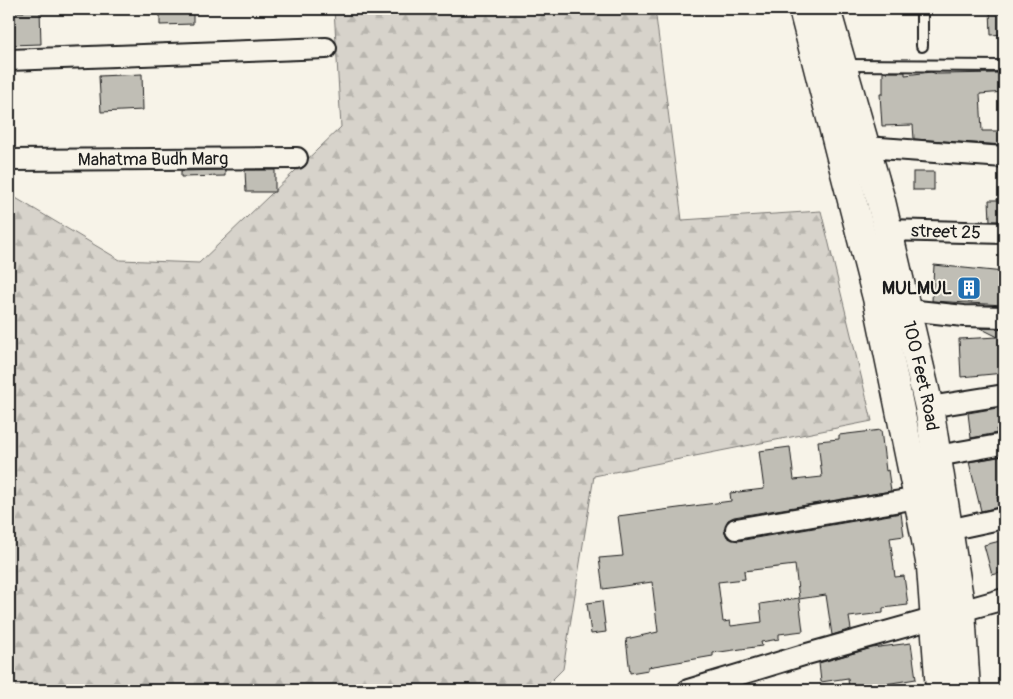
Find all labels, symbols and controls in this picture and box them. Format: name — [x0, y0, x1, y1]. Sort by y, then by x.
street label: Mahatma Budh Marg — [78, 147, 228, 171]
street label: street 25 — [911, 219, 981, 244]
building icon: MULMUL — [956, 275, 982, 301]
place label: MULMUL — [882, 277, 952, 300]
street label: 100 Feet Road — [898, 318, 944, 432]

